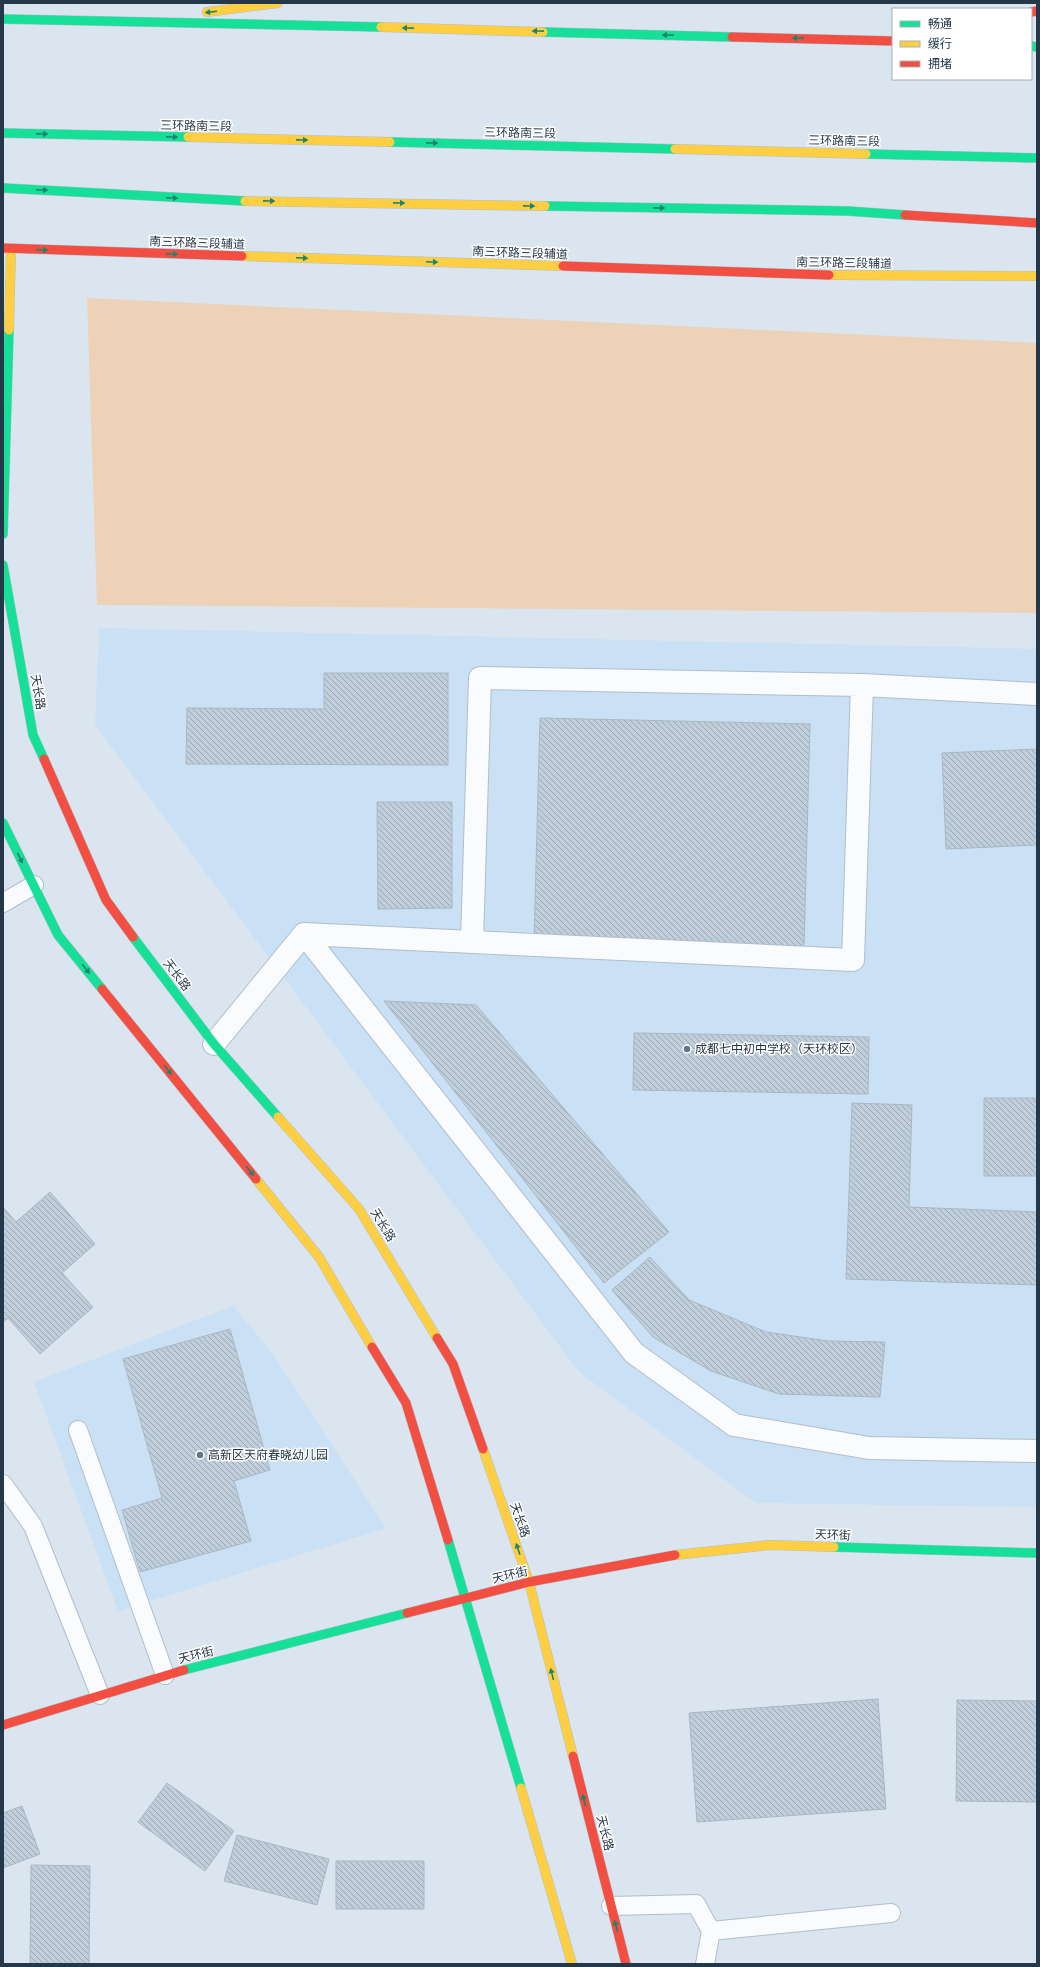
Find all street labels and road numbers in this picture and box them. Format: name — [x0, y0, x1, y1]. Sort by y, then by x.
street label: 三环路南三段 — [160, 118, 232, 134]
street label: 三环路南三段 — [484, 125, 556, 141]
street label: 三环路南三段 — [808, 133, 880, 149]
street label: 南三环路三段辅道 — [149, 234, 245, 252]
street label: 南三环路三段辅道 — [472, 244, 568, 262]
street label: 南三环路三段辅道 — [796, 255, 892, 271]
street label: 天长路 — [28, 673, 48, 711]
street label: 天长路 — [161, 956, 193, 994]
street label: 天长路 — [368, 1206, 398, 1244]
street label: 天长路 — [508, 1501, 532, 1539]
street label: 天环街 — [815, 1527, 851, 1543]
street label: 天环街 — [491, 1564, 529, 1586]
street label: 天环街 — [177, 1644, 215, 1666]
street label: 天长路 — [594, 1814, 616, 1852]

